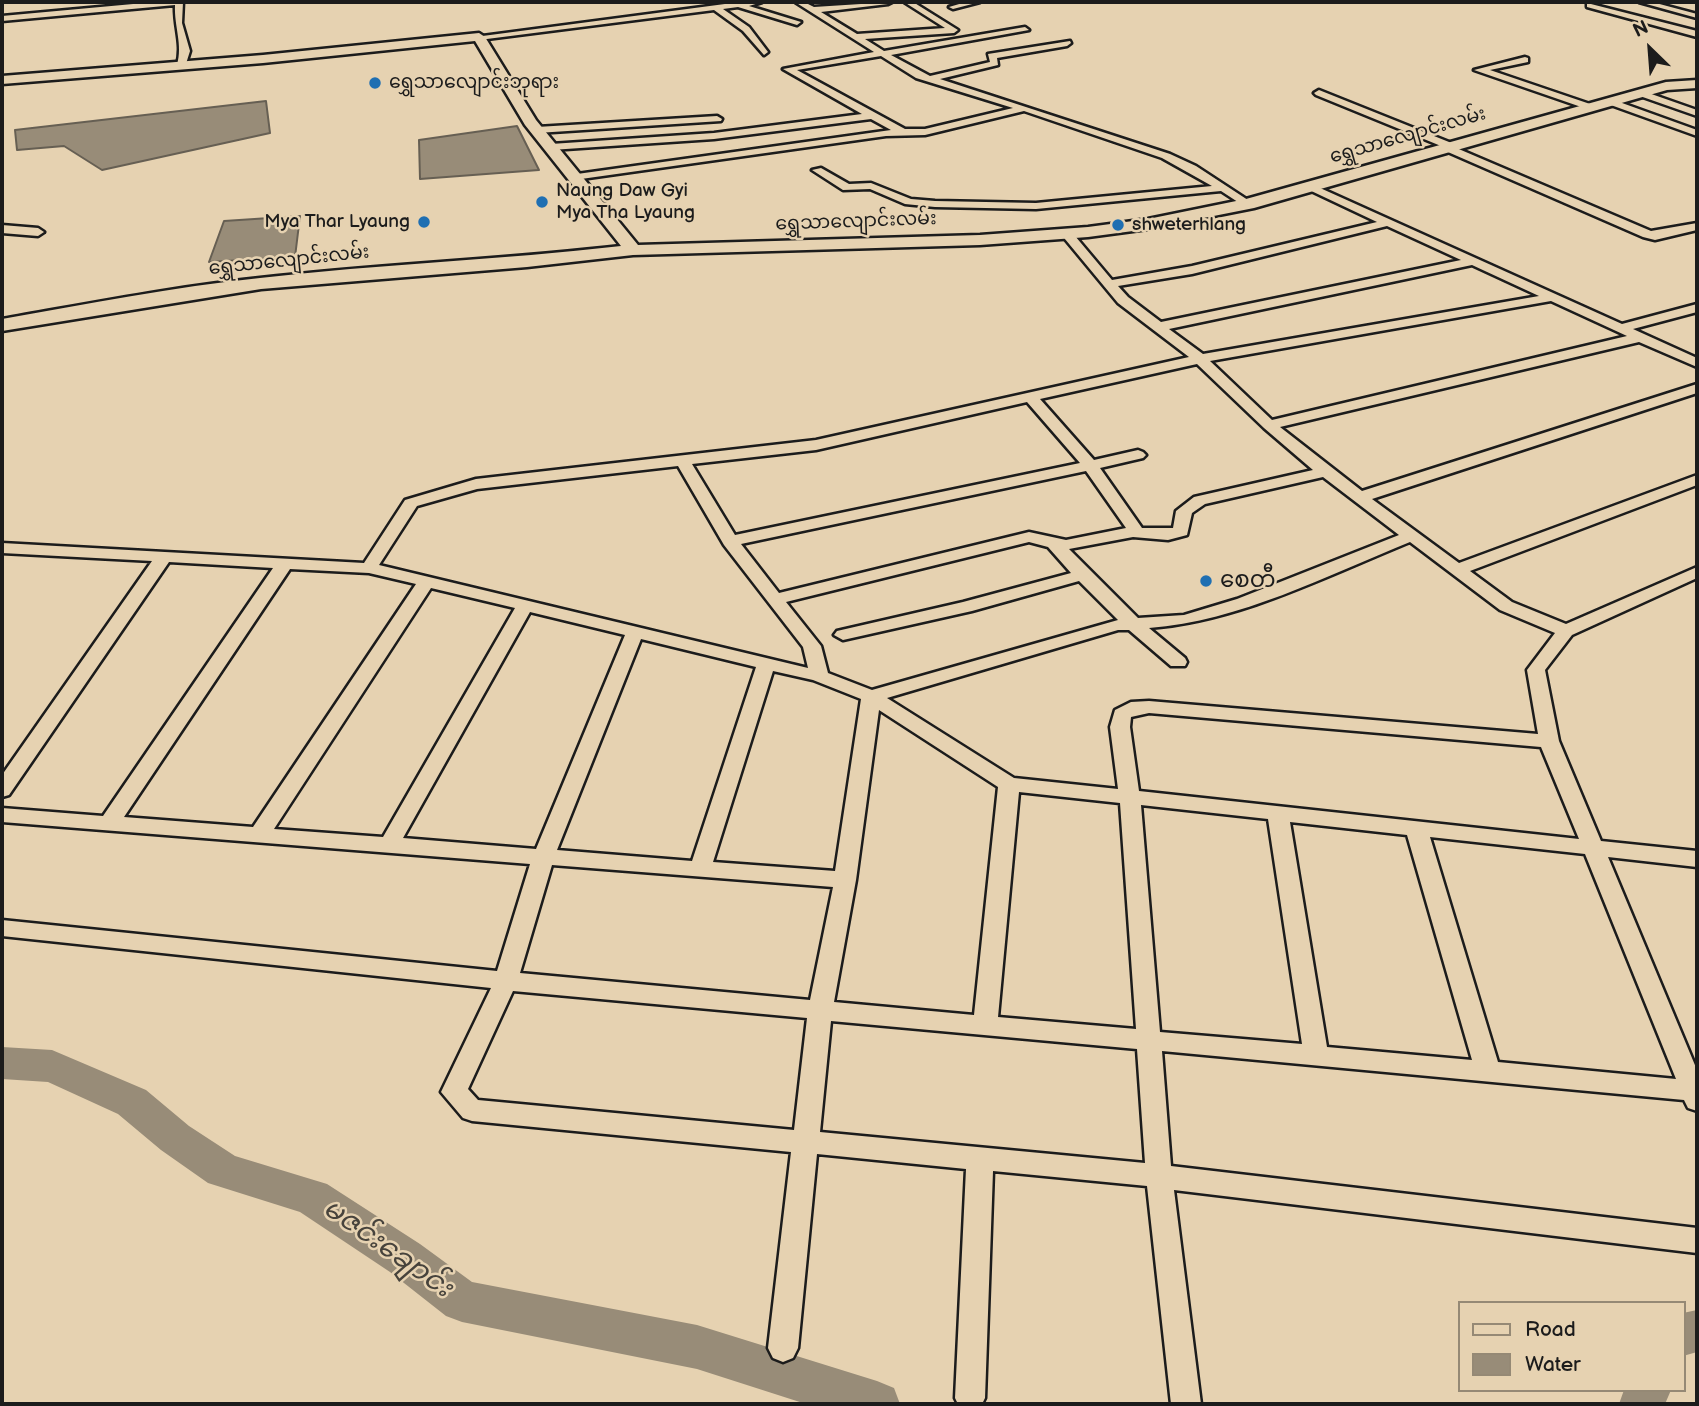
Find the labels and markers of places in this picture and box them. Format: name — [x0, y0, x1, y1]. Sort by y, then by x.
place label: ရွှေသာလျောင်းဘုရား — [389, 72, 559, 94]
marker: ရွှေသာလျောင်းဘုရား — [367, 75, 383, 91]
place label: Naung Daw Gyi Mya Tha Lyaung — [556, 180, 695, 224]
marker: Naung Daw Gyi Mya Tha Lyaung — [534, 194, 550, 210]
place label: Mya Thar Lyaung — [264, 211, 410, 233]
marker: Mya Thar Lyaung — [416, 214, 432, 230]
place label: shweterhlang — [1132, 214, 1246, 236]
marker: shweterhlang — [1110, 217, 1126, 233]
place label: စေတီ — [1220, 567, 1276, 595]
marker: စေတီ — [1198, 573, 1214, 589]

